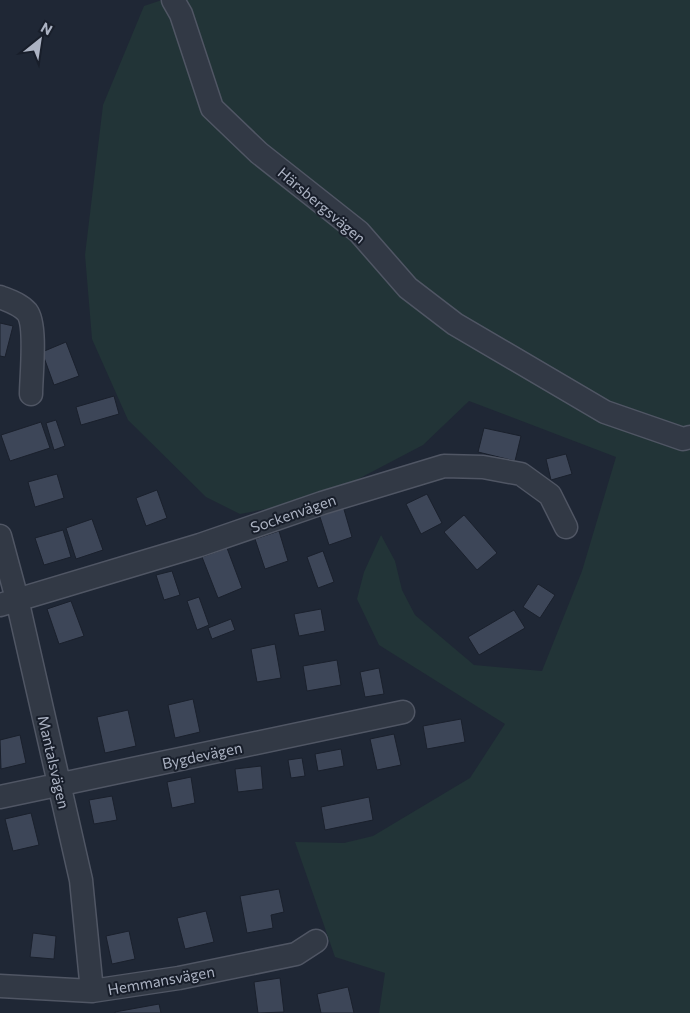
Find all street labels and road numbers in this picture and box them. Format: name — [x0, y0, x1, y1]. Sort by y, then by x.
street label: Härsbergsvägen — [274, 163, 370, 247]
street label: Sockenvägen — [248, 490, 338, 536]
street label: Mantalsvägen — [35, 714, 73, 810]
street label: Bygdevägen — [160, 738, 244, 772]
street label: Hemmansvägen — [106, 962, 216, 998]

